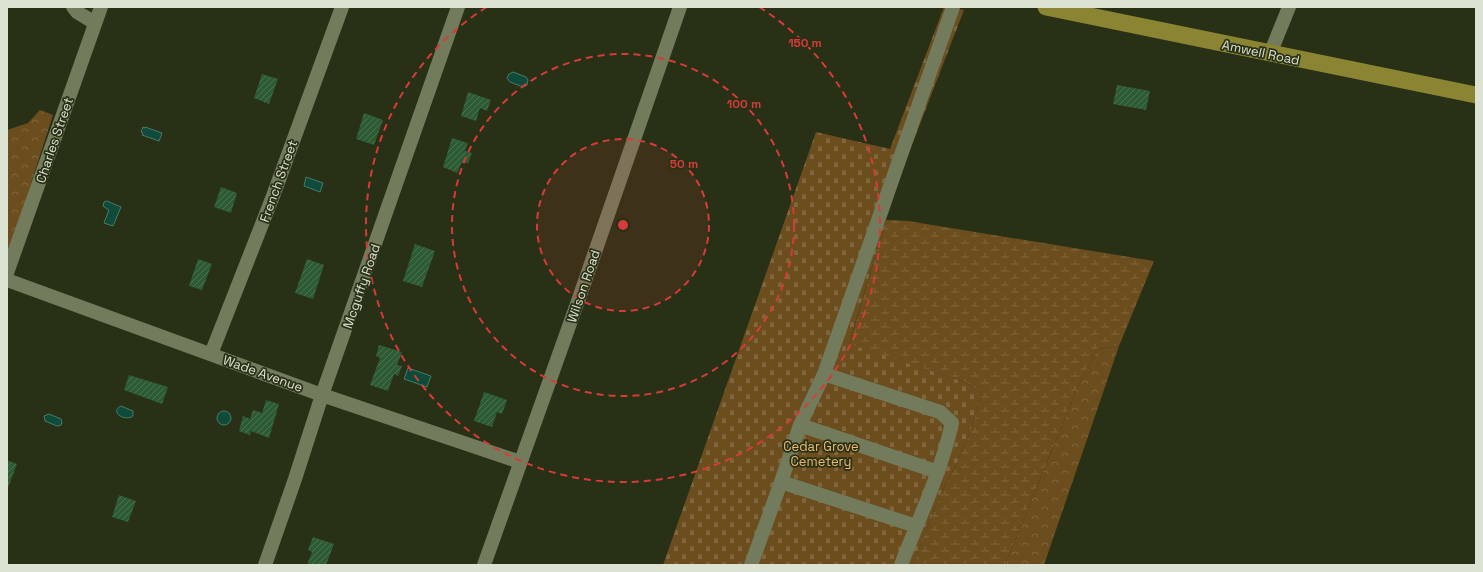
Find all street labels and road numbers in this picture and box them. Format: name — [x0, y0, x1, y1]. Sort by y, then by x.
street label: Amwell Road — [1221, 36, 1301, 69]
street label: Charles Street — [32, 95, 77, 185]
street label: French Street — [256, 138, 301, 225]
street label: Mcguffy Road — [339, 242, 384, 331]
street label: Wilson Road — [563, 248, 604, 325]
street label: Wade Avenue — [221, 351, 305, 396]

